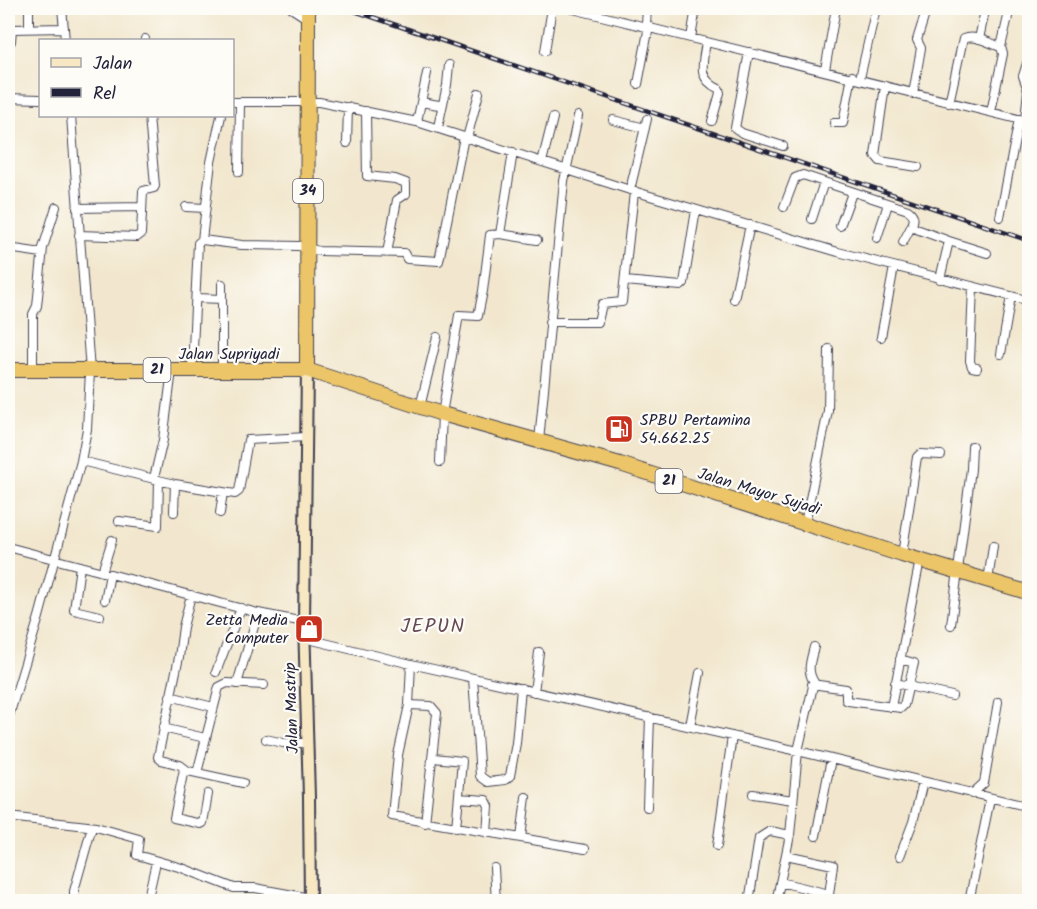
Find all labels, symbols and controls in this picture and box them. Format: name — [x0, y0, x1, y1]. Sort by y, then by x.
legend — [39, 39, 234, 117]
text: Jalan — [93, 50, 132, 79]
text: Rel — [93, 80, 117, 109]
road number: 34 — [293, 179, 323, 203]
street label: Jalan Supriyadi — [178, 342, 281, 367]
road number: 21 — [144, 358, 170, 382]
place label: SPBU Pertamina 54.662.25 — [640, 408, 751, 451]
fuel station icon: SPBU Pertamina 54.662.25 — [603, 413, 635, 445]
street label: Jalan Mayor Sujadi — [694, 461, 825, 523]
road number: 21 — [656, 469, 682, 493]
place label: Zetta Media Computer — [205, 608, 290, 651]
district label: JEPUN — [401, 611, 465, 643]
shop icon: Zetta Media Computer — [293, 613, 325, 645]
street label: Jalan Mastrip — [278, 662, 306, 754]

